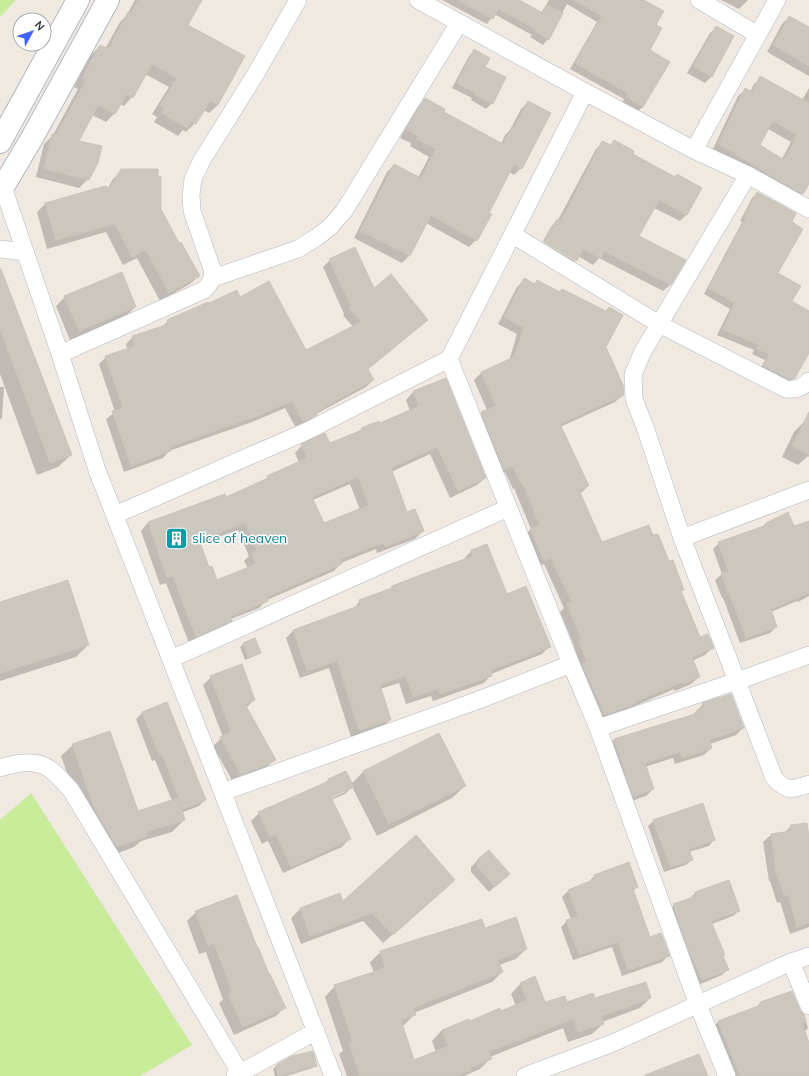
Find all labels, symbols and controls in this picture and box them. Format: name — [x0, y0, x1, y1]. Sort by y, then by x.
north arrow — [12, 12, 52, 52]
text: N — [32, 18, 48, 33]
building icon: slice of heaven — [163, 525, 189, 551]
place label: slice of heaven — [192, 529, 287, 547]

